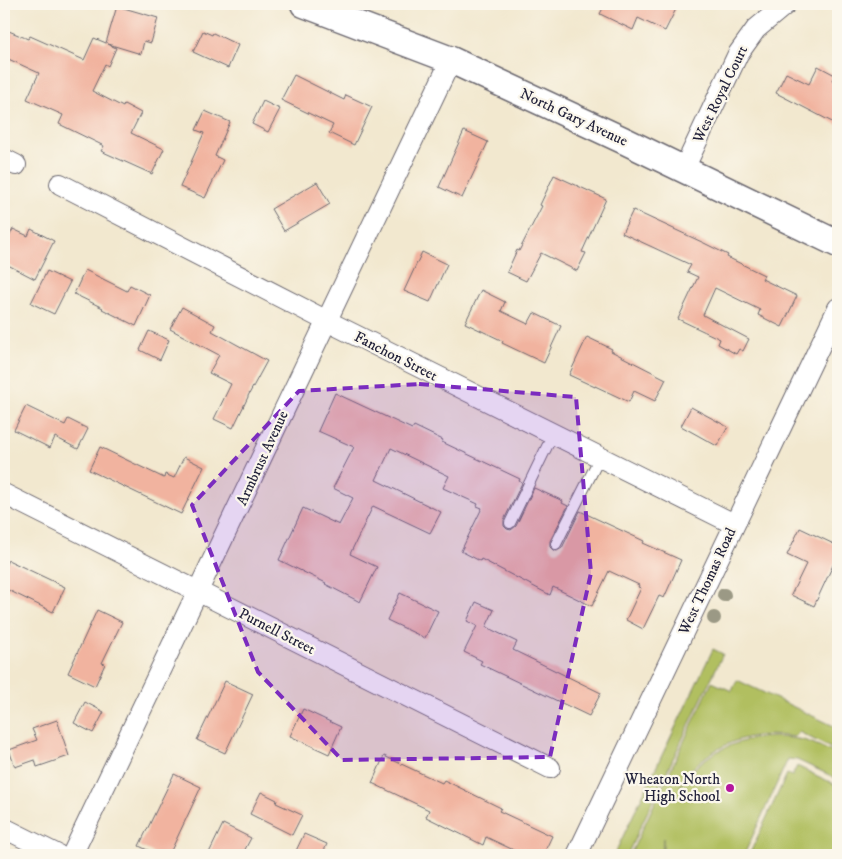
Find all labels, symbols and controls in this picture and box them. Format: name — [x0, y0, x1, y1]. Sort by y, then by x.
street label: West Royal Court — [688, 42, 752, 147]
street label: North Gary Avenue — [517, 84, 631, 151]
street label: Fanchon Street — [351, 327, 441, 386]
street label: Armbrust Avenue — [232, 408, 293, 509]
street label: West Thomas Road — [674, 524, 741, 639]
street label: Purnell Street — [235, 604, 318, 659]
place label: Wheaton North High School — [624, 770, 720, 806]
marker: Wheaton North High School — [724, 782, 736, 794]

